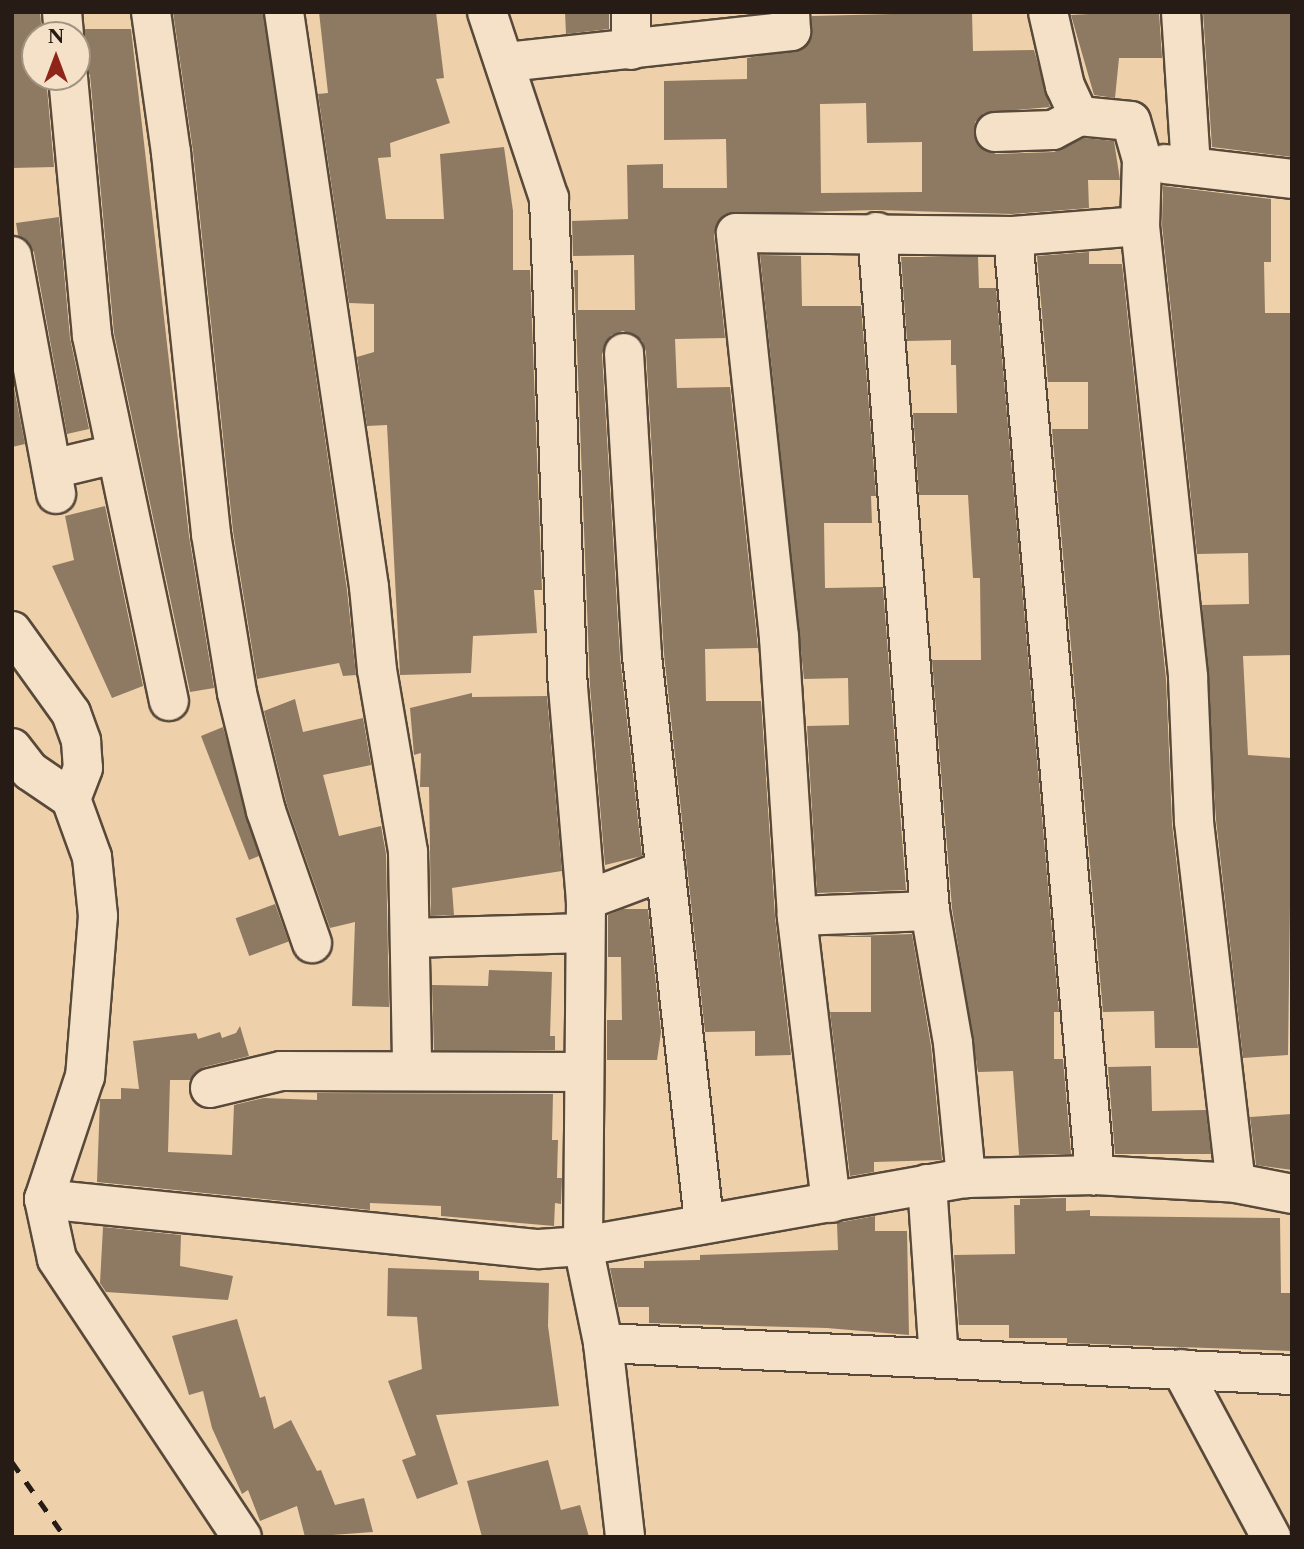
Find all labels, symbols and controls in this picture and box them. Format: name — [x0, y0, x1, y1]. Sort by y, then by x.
north arrow — [21, 21, 91, 91]
text: N — [48, 25, 64, 48]

